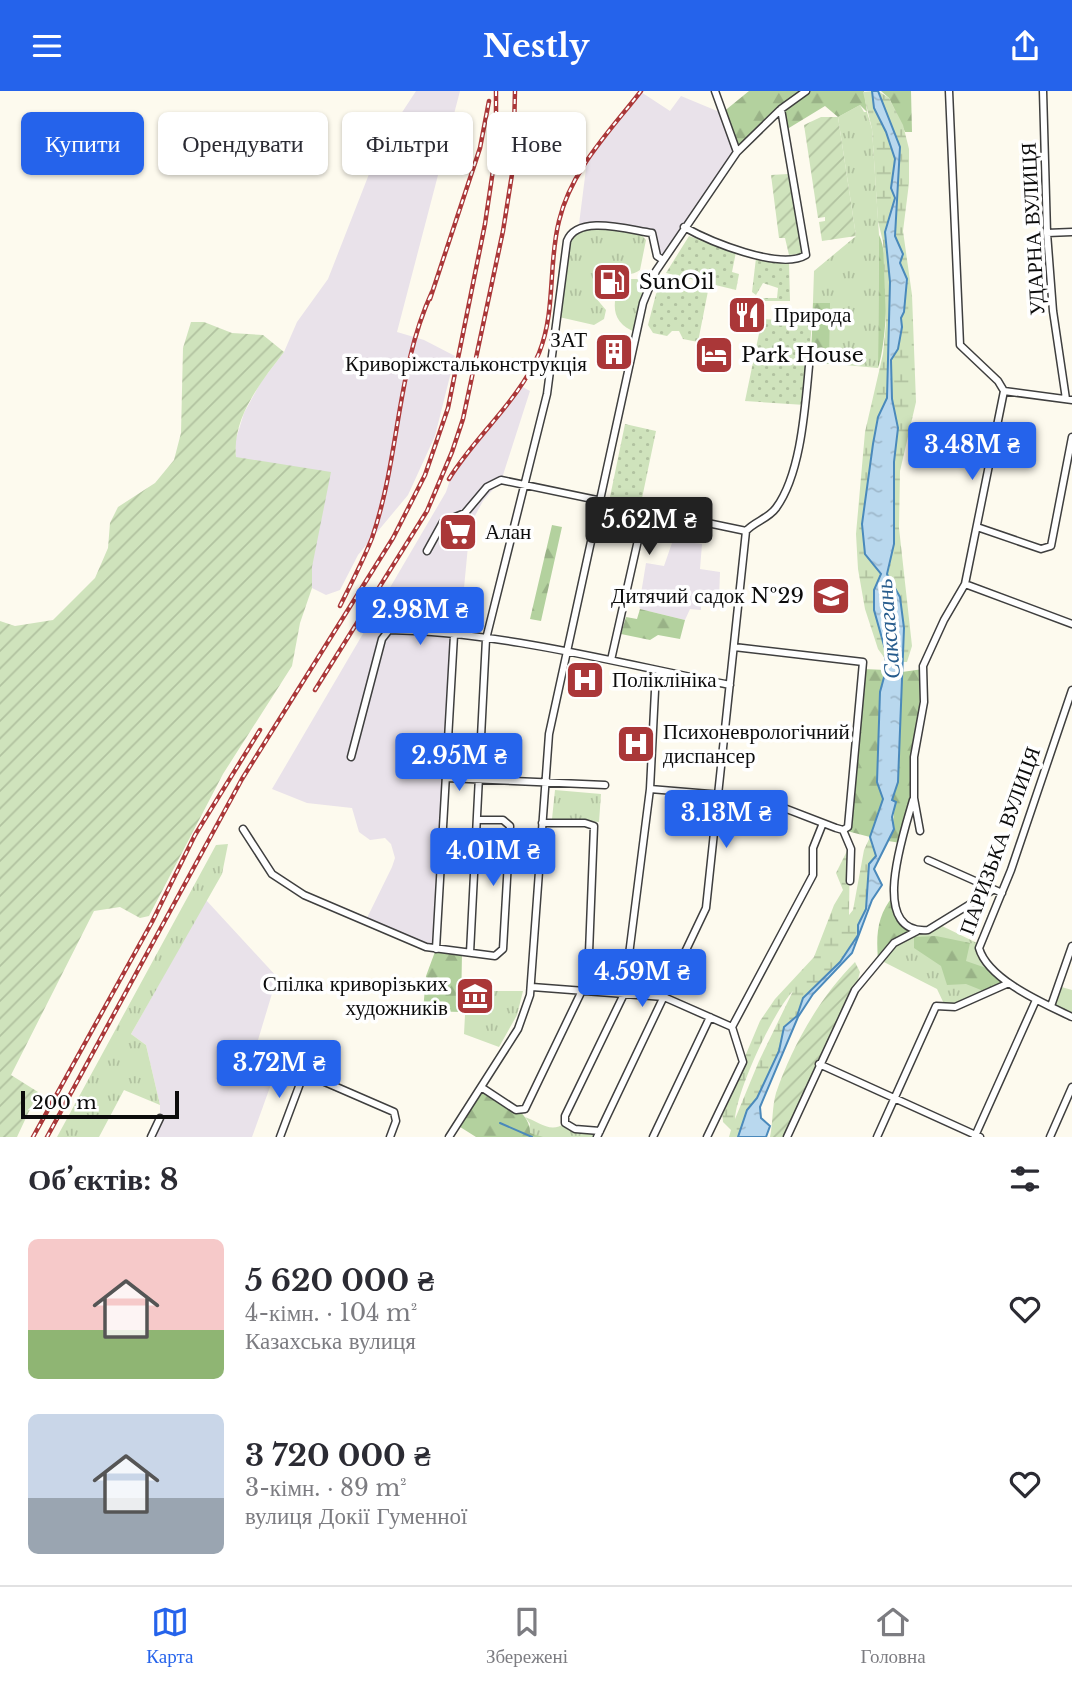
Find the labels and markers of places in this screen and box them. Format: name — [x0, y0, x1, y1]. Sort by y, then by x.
fuel station icon: SunOil — [591, 261, 633, 303]
place label: SunOil — [639, 269, 715, 295]
restaurant icon: Природа — [726, 294, 768, 336]
place label: Природа — [774, 302, 852, 328]
place label: ЗАТ Криворіжстальконструкція — [345, 327, 587, 377]
building icon: ЗАТ Криворіжстальконструкція — [593, 331, 635, 373]
hotel icon: Park House — [693, 334, 735, 376]
place label: Park House — [741, 342, 864, 368]
pin: 3.48M ₴ — [907, 423, 1037, 482]
pin: 5.62M ₴ — [584, 497, 714, 557]
supermarket icon: Алан — [437, 511, 479, 553]
place label: Алан — [485, 519, 531, 545]
school or university icon: Дитячий садок №29 — [810, 575, 852, 617]
place label: Дитячий садок №29 — [611, 583, 804, 609]
pin: 2.98M ₴ — [355, 587, 485, 647]
hospital icon: Поліклініка — [564, 659, 606, 701]
place label: Поліклініка — [612, 667, 717, 693]
place label: Психоневрологічний диспансер — [663, 719, 850, 769]
hospital icon: Психоневрологічний диспансер — [615, 723, 657, 765]
pin: 2.95M ₴ — [394, 733, 524, 793]
pin: 3.13M ₴ — [661, 791, 791, 850]
pin: 4.01M ₴ — [428, 829, 558, 888]
pin: 4.59M ₴ — [577, 949, 707, 1009]
place label: Спілка криворізьких художників — [263, 971, 448, 1021]
museum icon: Спілка криворізьких художників — [454, 975, 496, 1017]
pin: 3.72M ₴ — [214, 1041, 344, 1100]

